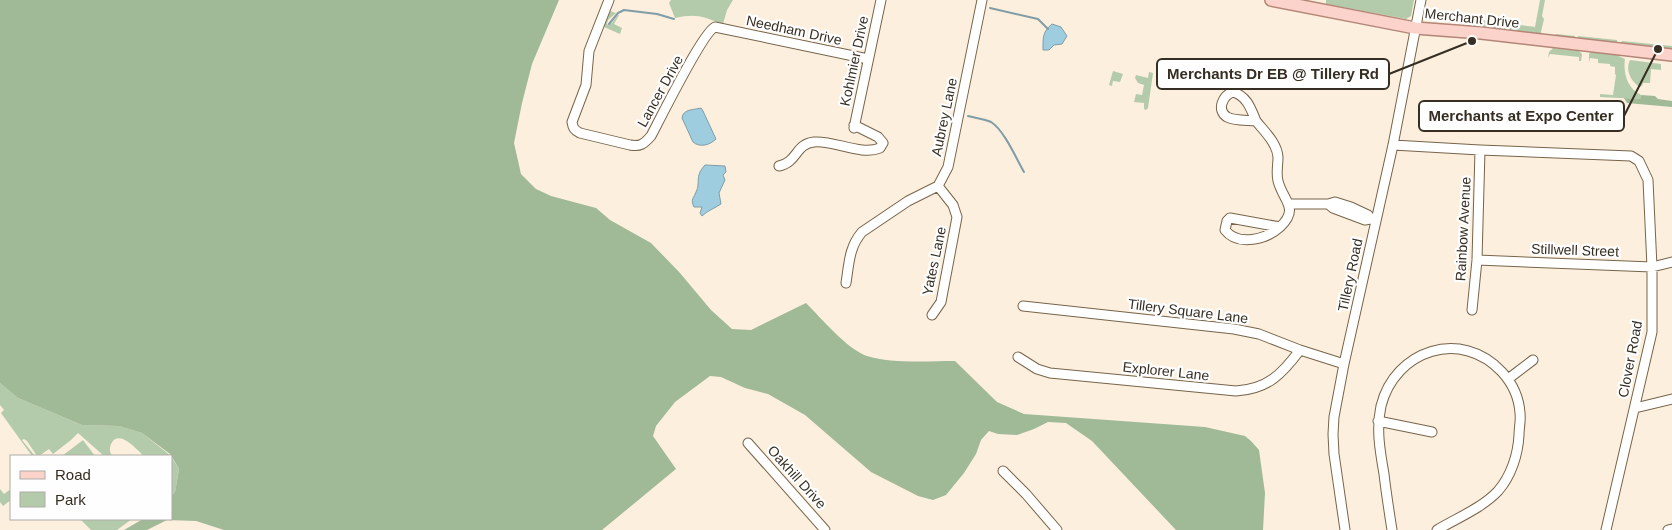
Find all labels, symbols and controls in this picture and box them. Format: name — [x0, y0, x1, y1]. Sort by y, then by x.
street label: Merchant Drive — [1424, 5, 1520, 31]
street label: Needham Drive — [745, 12, 843, 48]
street label: Kohlmier Drive — [837, 14, 871, 108]
street label: Lancer Drive — [634, 52, 686, 130]
callout: Merchants Dr EB @ Tillery Rd — [1157, 59, 1389, 89]
text: Merchants Dr EB @ Tillery Rd — [1167, 65, 1379, 82]
street label: Aubrey Lane — [928, 76, 960, 157]
callout: Merchants at Expo Center — [1419, 101, 1624, 131]
text: Merchants at Expo Center — [1428, 107, 1614, 124]
street label: Rainbow Avenue — [1452, 176, 1474, 282]
street label: Yates Lane — [919, 225, 949, 297]
street label: Tillery Road — [1334, 237, 1366, 313]
street label: Stillwell Street — [1531, 240, 1619, 260]
street label: Tillery Square Lane — [1127, 296, 1249, 326]
street label: Clover Road — [1615, 319, 1645, 399]
street label: Explorer Lane — [1122, 358, 1210, 384]
street label: Oakhill Drive — [765, 442, 830, 512]
legend — [10, 455, 172, 520]
text: Road — [55, 466, 91, 483]
text: Park — [55, 491, 86, 508]

